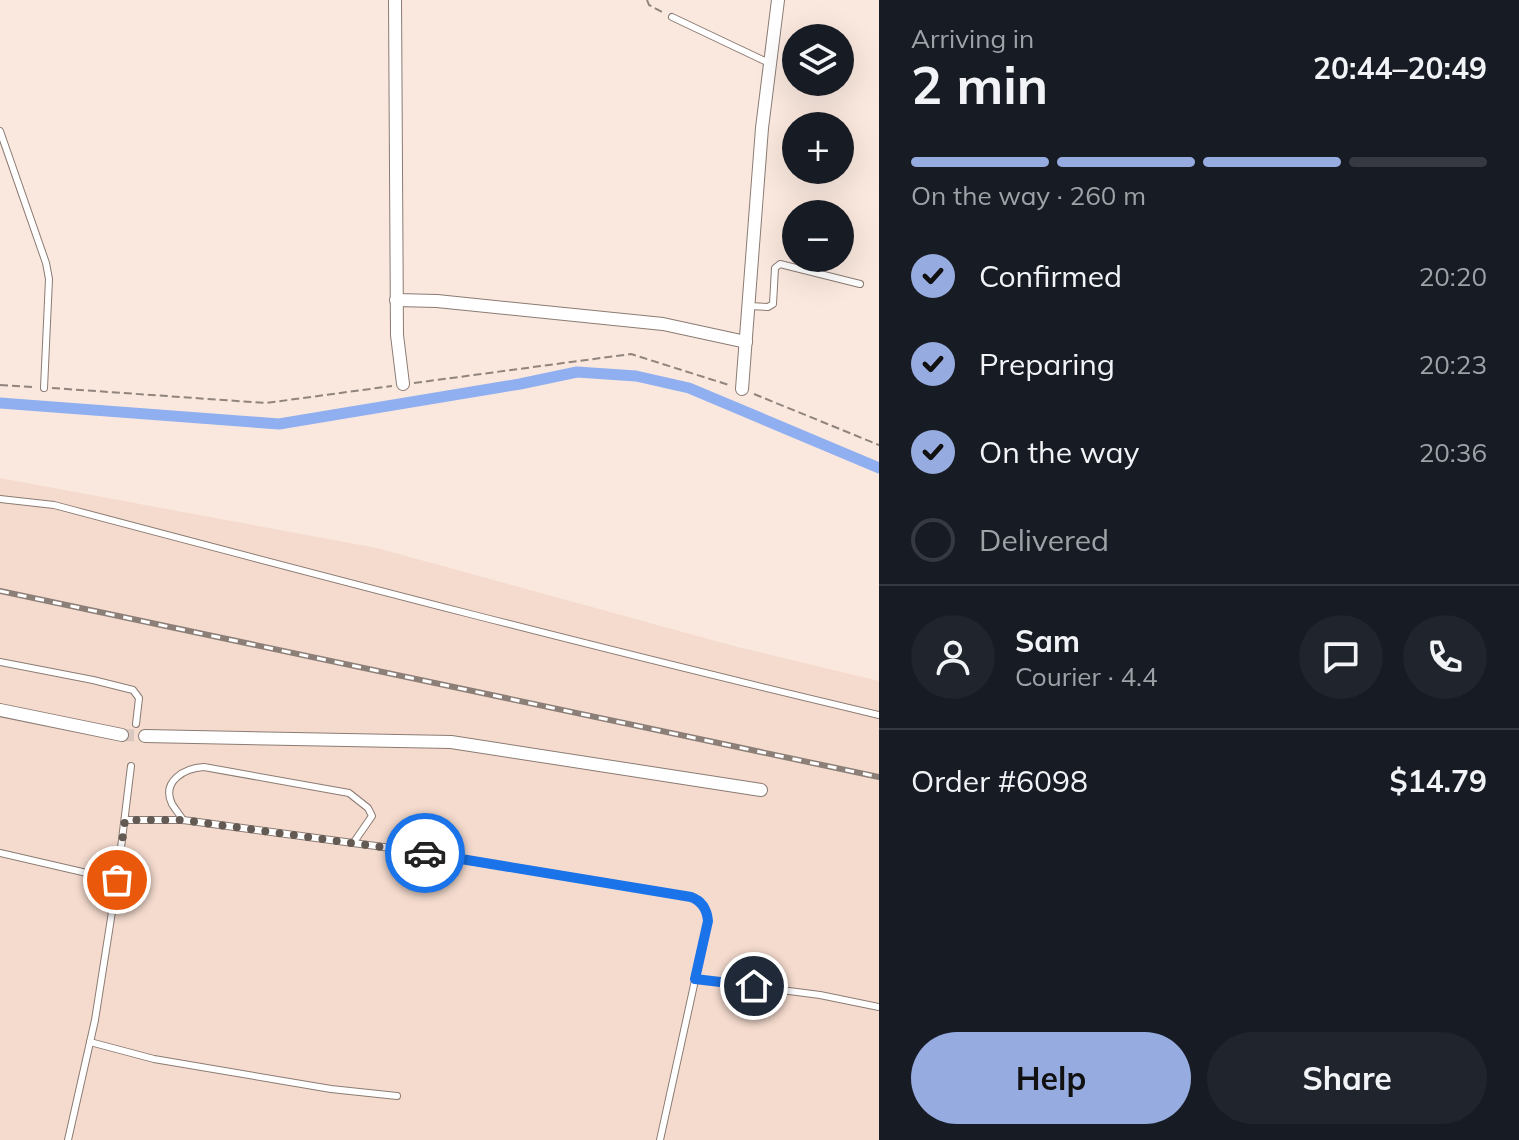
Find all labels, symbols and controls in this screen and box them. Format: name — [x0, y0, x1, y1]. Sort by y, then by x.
text: Arriving in — [911, 22, 1034, 55]
map controls — [782, 24, 854, 272]
button: layers — [782, 24, 854, 96]
text: 20:44–20:49 — [1313, 49, 1487, 87]
text: 2 min — [911, 52, 1048, 117]
button: + — [782, 112, 854, 184]
text: On the way · 260 m — [911, 179, 1146, 212]
button: − — [782, 200, 854, 272]
icon: check — [911, 254, 955, 298]
text: Confirmed — [979, 257, 1122, 295]
text: 20:20 — [1419, 260, 1487, 293]
icon: check — [911, 342, 955, 386]
text: Preparing — [979, 345, 1115, 383]
text: 20:23 — [1419, 348, 1487, 381]
icon: check — [911, 430, 955, 474]
text: On the way — [979, 433, 1139, 471]
text: 20:36 — [1419, 436, 1487, 469]
text: Delivered — [979, 521, 1109, 559]
button: person — [911, 615, 995, 699]
button: chat — [1299, 615, 1383, 699]
button: phone — [1403, 615, 1487, 699]
text: Sam — [1015, 622, 1080, 660]
text: Courier · 4.4 — [1015, 660, 1158, 693]
text: Order #6098 — [911, 762, 1088, 800]
text: $14.79 — [1390, 762, 1487, 800]
courier — [385, 813, 465, 893]
icon: car — [403, 831, 447, 875]
pin — [83, 846, 151, 914]
icon: bag — [95, 858, 139, 902]
pin — [720, 952, 788, 1020]
icon: home — [732, 964, 776, 1008]
button: Help — [911, 1032, 1191, 1124]
button: Share — [1207, 1032, 1487, 1124]

